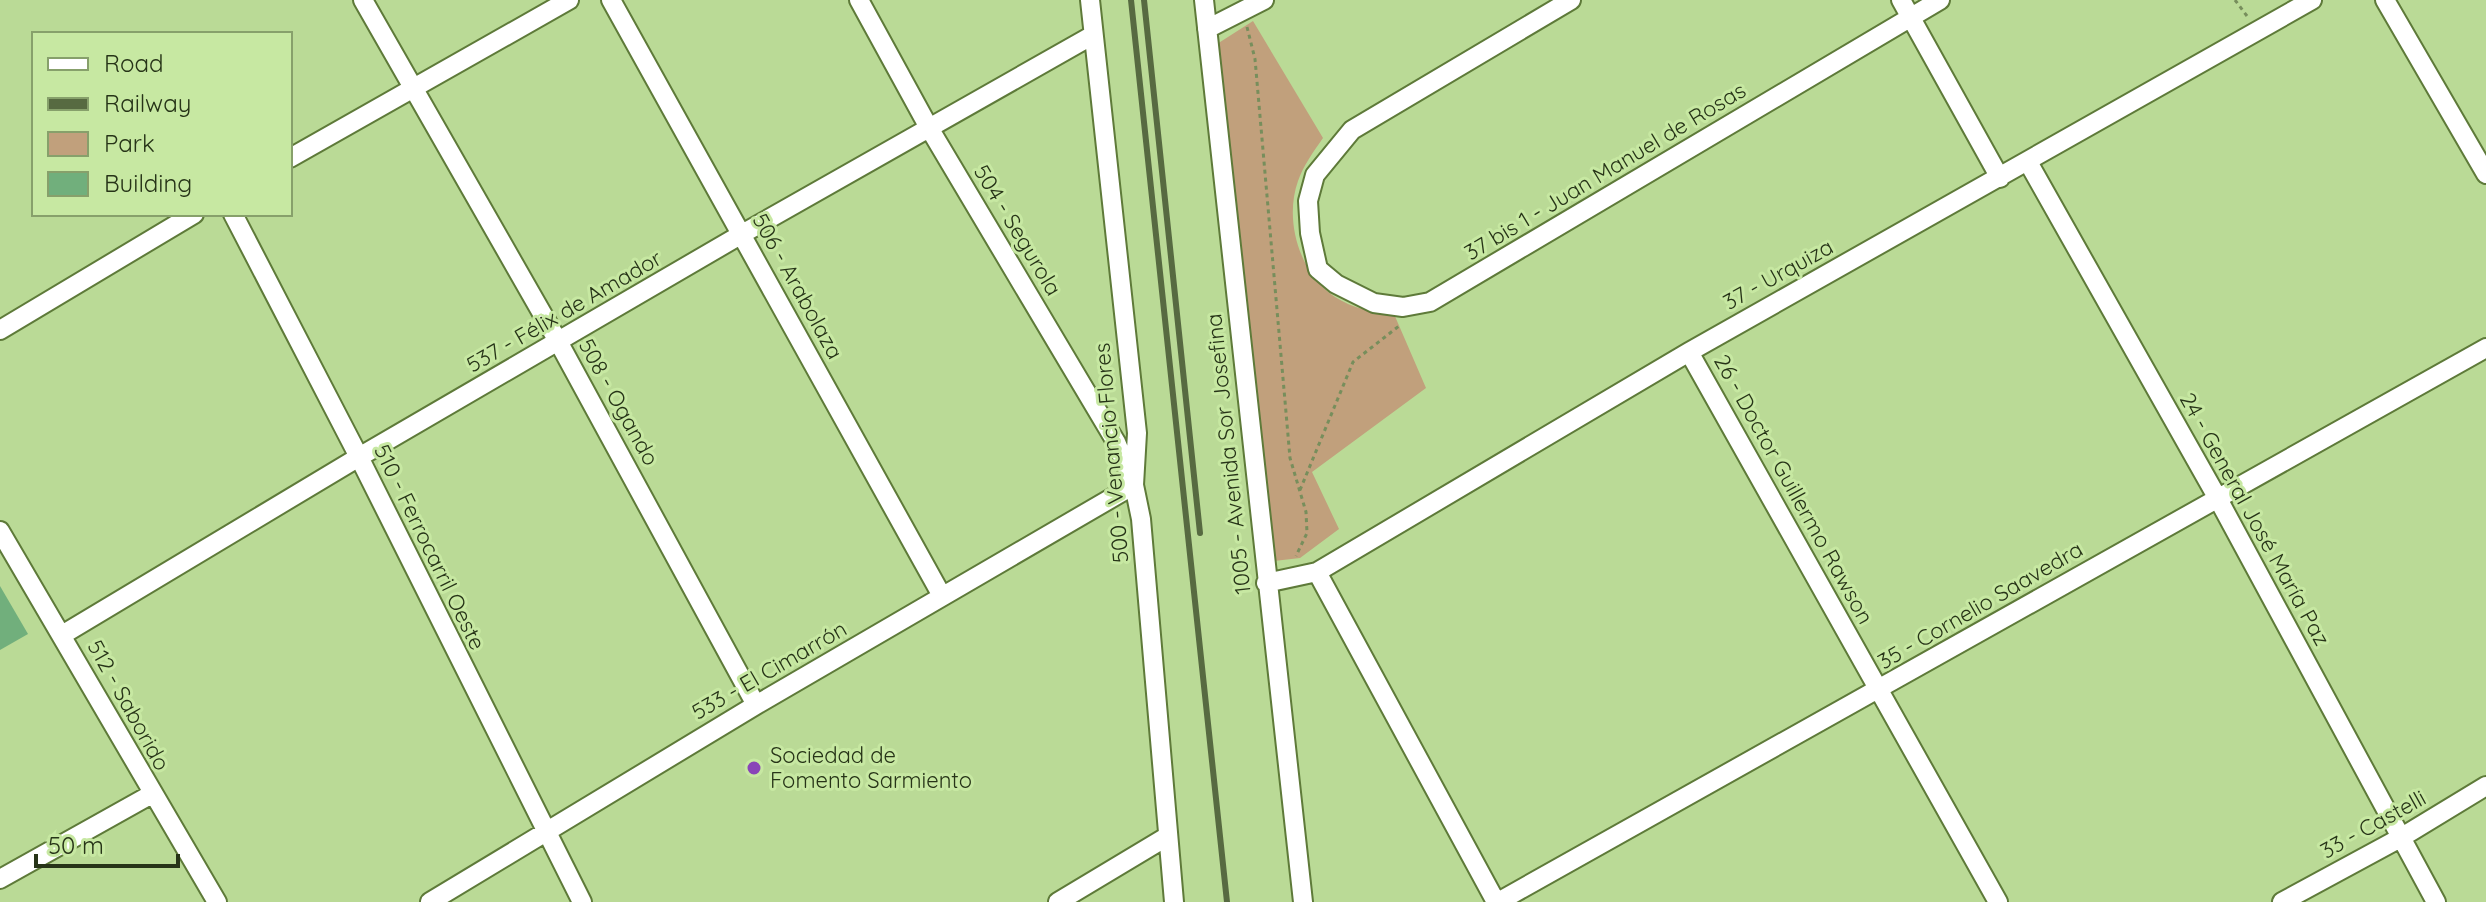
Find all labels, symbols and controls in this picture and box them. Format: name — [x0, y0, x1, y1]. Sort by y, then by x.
legend — [32, 32, 292, 216]
text: Road — [104, 48, 164, 78]
street label: 37 bis 1 - Juan Manuel de Rosas — [1459, 76, 1751, 266]
text: Railway — [104, 88, 191, 118]
text: Park — [104, 128, 155, 158]
street label: 504 - Segurola — [968, 159, 1068, 301]
text: Building — [104, 168, 192, 198]
street label: 506 - Arabolaza — [746, 208, 850, 364]
street label: 37 - Urquiza — [1718, 232, 1838, 316]
street label: 537 - Félix de Amador — [461, 243, 667, 378]
street label: 1005 - Avenida Sor Josefina — [1199, 312, 1257, 596]
street label: 508 - Ogando — [573, 334, 665, 470]
street label: 500 - Venancio Flores — [1087, 342, 1135, 564]
street label: 26 - Doctor Guillermo Rawson — [1708, 349, 1880, 629]
street label: 24 - General José María Paz — [2174, 388, 2336, 650]
street label: 510 - Ferrocarril Oeste — [368, 440, 492, 654]
street label: 35 - Cornelio Saavedra — [1872, 535, 2088, 675]
street label: 533 - El Cimarrón — [686, 614, 852, 726]
street label: 512 - Saborido — [82, 635, 176, 775]
place label: Sociedad de Fomento Sarmiento — [770, 741, 972, 794]
marker: Sociedad de Fomento Sarmiento — [745, 759, 763, 777]
street label: 33 - Castelli — [2315, 784, 2431, 864]
scale bar — [36, 818, 178, 868]
text: 50 m — [48, 830, 104, 860]

